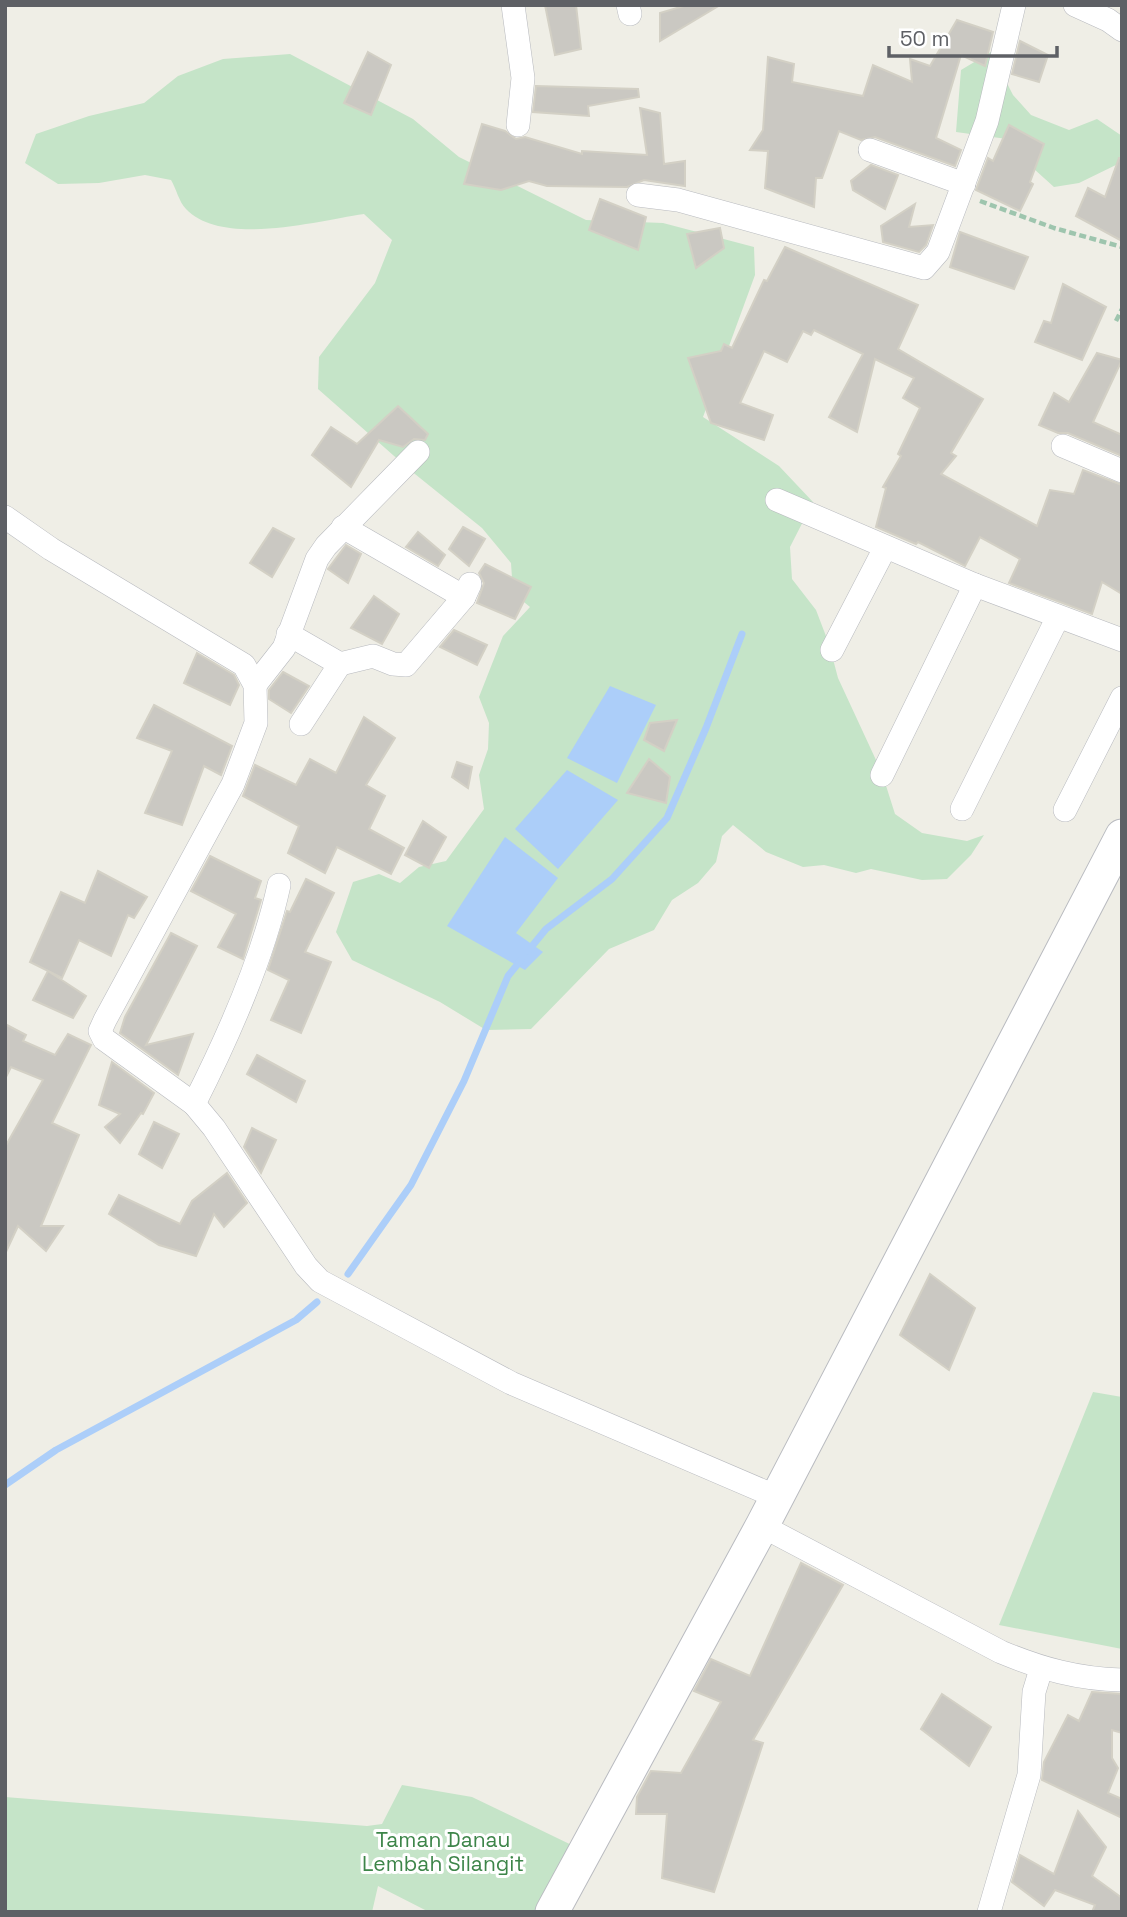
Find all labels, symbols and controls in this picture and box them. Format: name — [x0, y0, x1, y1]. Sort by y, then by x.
scale bar — [889, 14, 1057, 58]
text: 50 m — [900, 25, 950, 52]
park label: Taman Danau Lembah Silangit — [362, 1826, 524, 1877]

